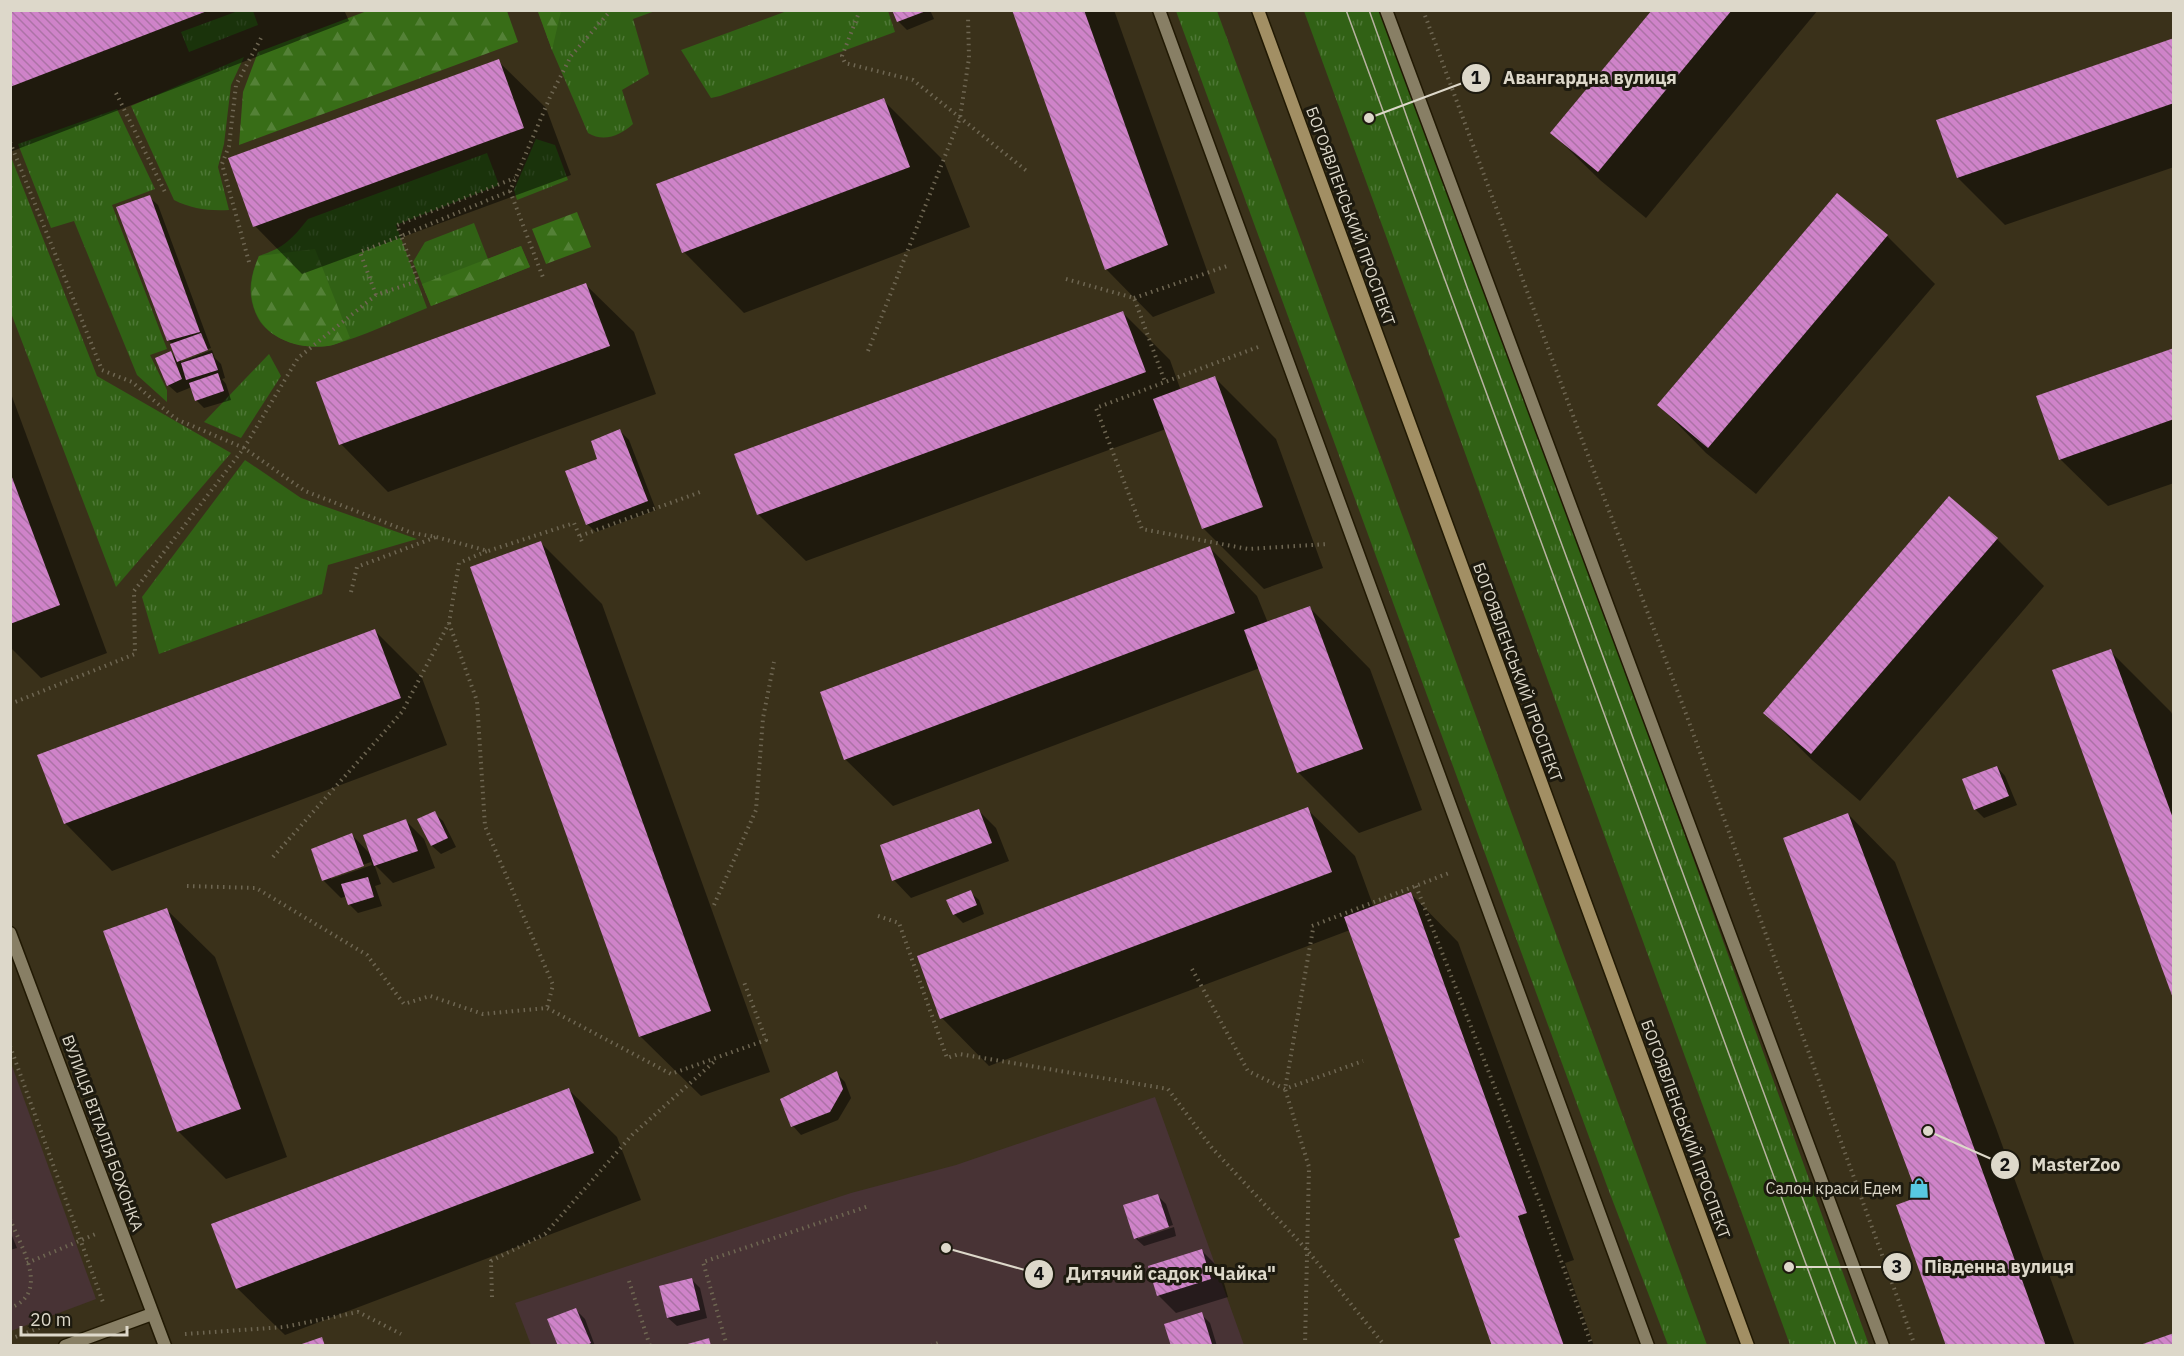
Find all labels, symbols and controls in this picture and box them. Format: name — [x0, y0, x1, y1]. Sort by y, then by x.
callout: Авангардна вулиця — [1461, 60, 1689, 96]
text: 1 — [1471, 66, 1482, 89]
text: Авангардна вулиця — [1503, 66, 1677, 89]
street label: БОГОЯВЛЕНСЬКИЙ ПРОСПЕКТ — [1302, 104, 1400, 328]
street label: БОГОЯВЛЕНСЬКИЙ ПРОСПЕКТ — [1469, 560, 1567, 784]
street label: БОГОЯВЛЕНСЬКИЙ ПРОСПЕКТ — [1637, 1017, 1735, 1241]
street label: ВУЛИЦЯ ВІТАЛІЯ БОХОНКА — [58, 1032, 148, 1234]
callout: MasterZoo — [1990, 1147, 2133, 1183]
text: 2 — [2000, 1153, 2010, 1176]
text: MasterZoo — [2031, 1153, 2121, 1176]
shop icon: Салон краси Едем — [1907, 1176, 1931, 1200]
place label: Салон краси Едем — [1766, 1178, 1902, 1198]
callout: Південна вулиця — [1882, 1249, 2086, 1285]
text: 3 — [1892, 1255, 1902, 1278]
text: Південна вулиця — [1924, 1255, 2074, 1278]
callout: Дитячий садок "Чайка" — [1024, 1256, 1288, 1292]
text: 4 — [1034, 1262, 1045, 1285]
text: Дитячий садок "Чайка" — [1066, 1262, 1276, 1285]
scale bar — [21, 1299, 128, 1337]
text: 20 m — [30, 1308, 72, 1331]

